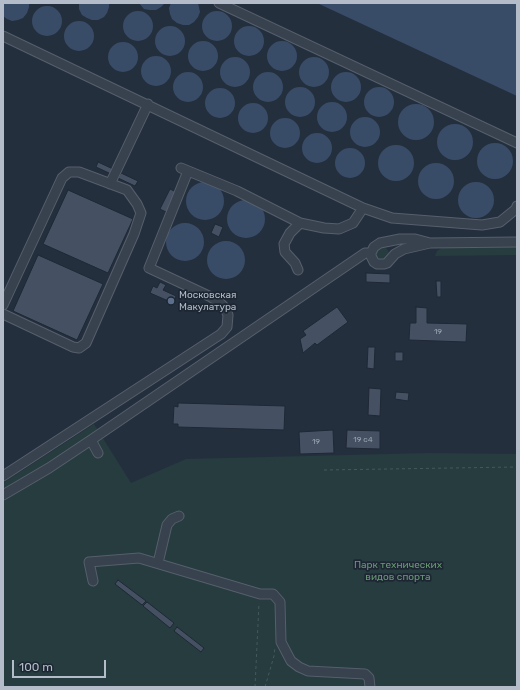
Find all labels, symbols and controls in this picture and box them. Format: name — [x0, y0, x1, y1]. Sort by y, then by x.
place label: Московская Макулатура — [179, 289, 237, 312]
marker: Московская Макулатура — [166, 296, 176, 306]
house number: 19 — [434, 327, 442, 337]
house number: 19 с4 — [353, 435, 373, 445]
house number: 19 — [312, 437, 320, 447]
park label: Парк технических видов спорта — [354, 559, 442, 582]
scale bar — [14, 652, 108, 678]
text: 100 m — [19, 660, 53, 674]

